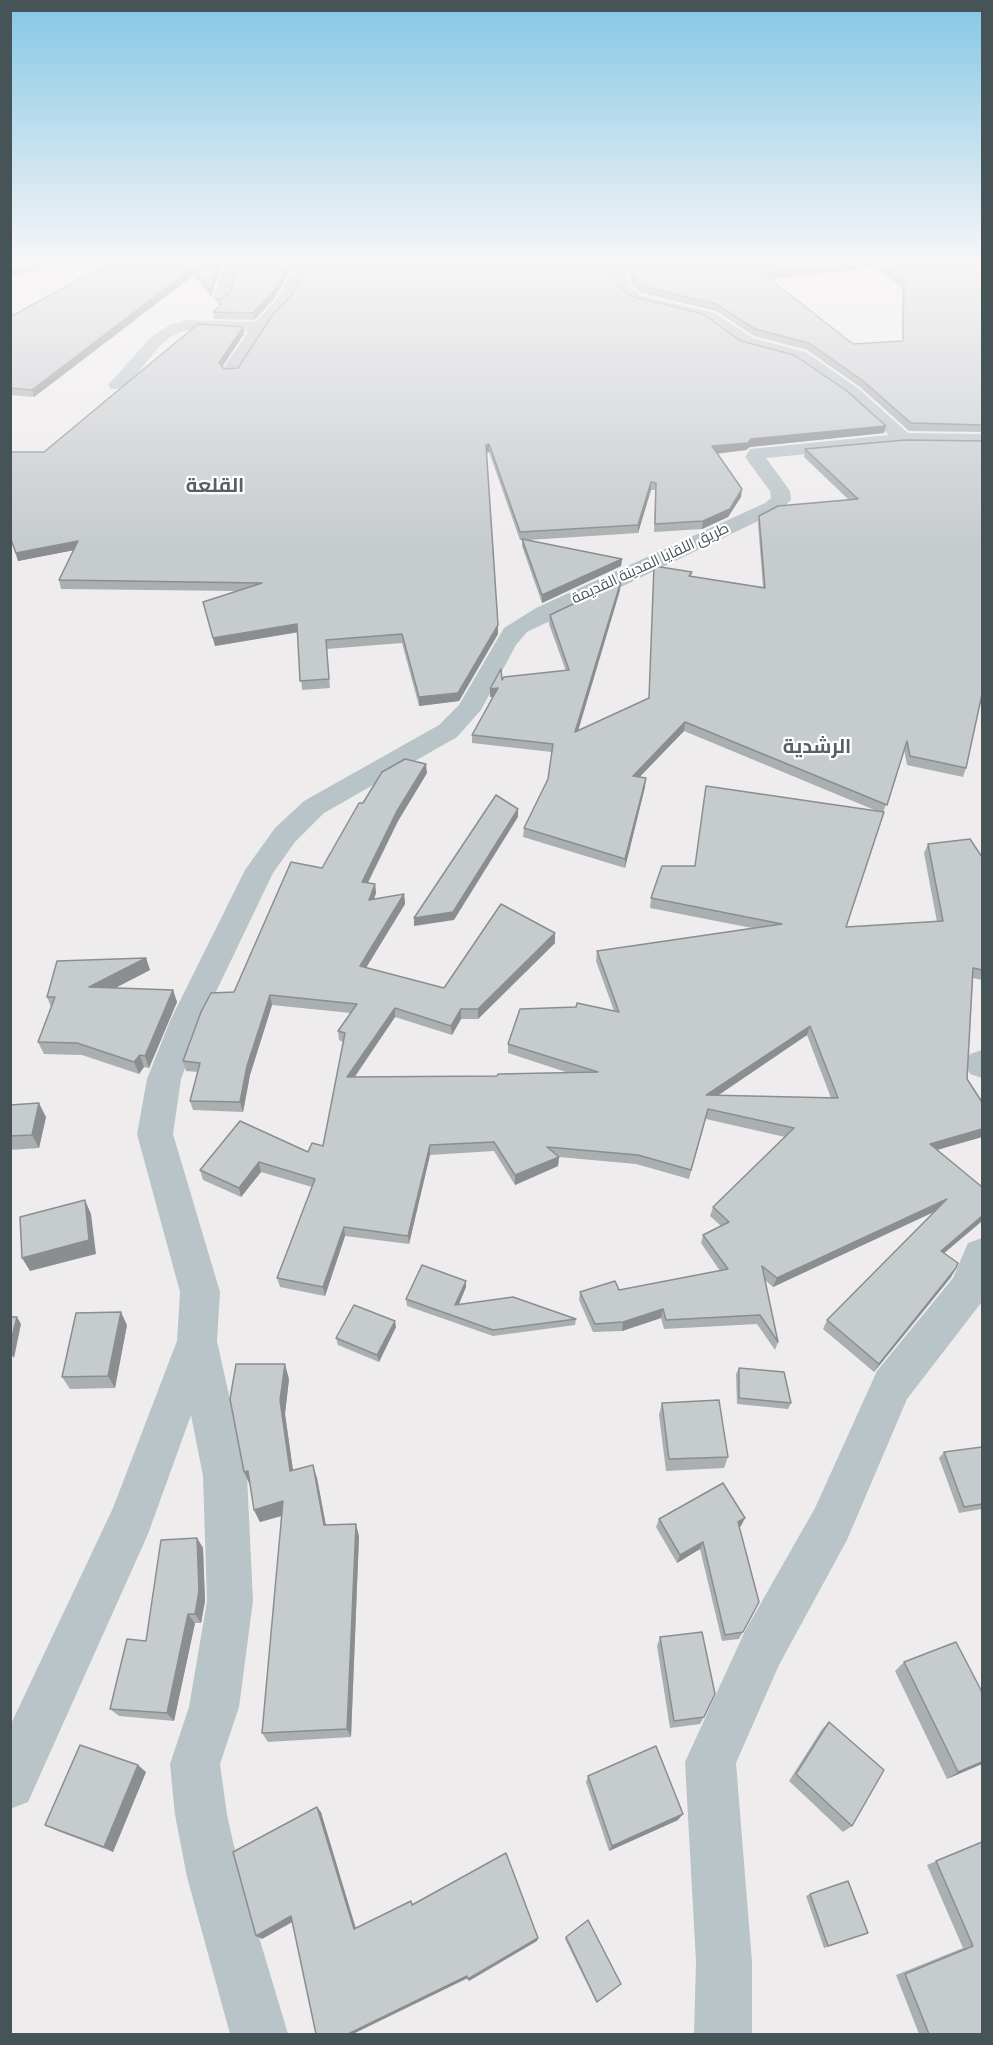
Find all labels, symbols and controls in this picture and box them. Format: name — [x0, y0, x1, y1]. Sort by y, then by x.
district label: القلعة — [186, 473, 244, 497]
street label: طريق اللقايا المدينة القديمة — [568, 519, 732, 607]
district label: الرشدية — [783, 734, 851, 758]

